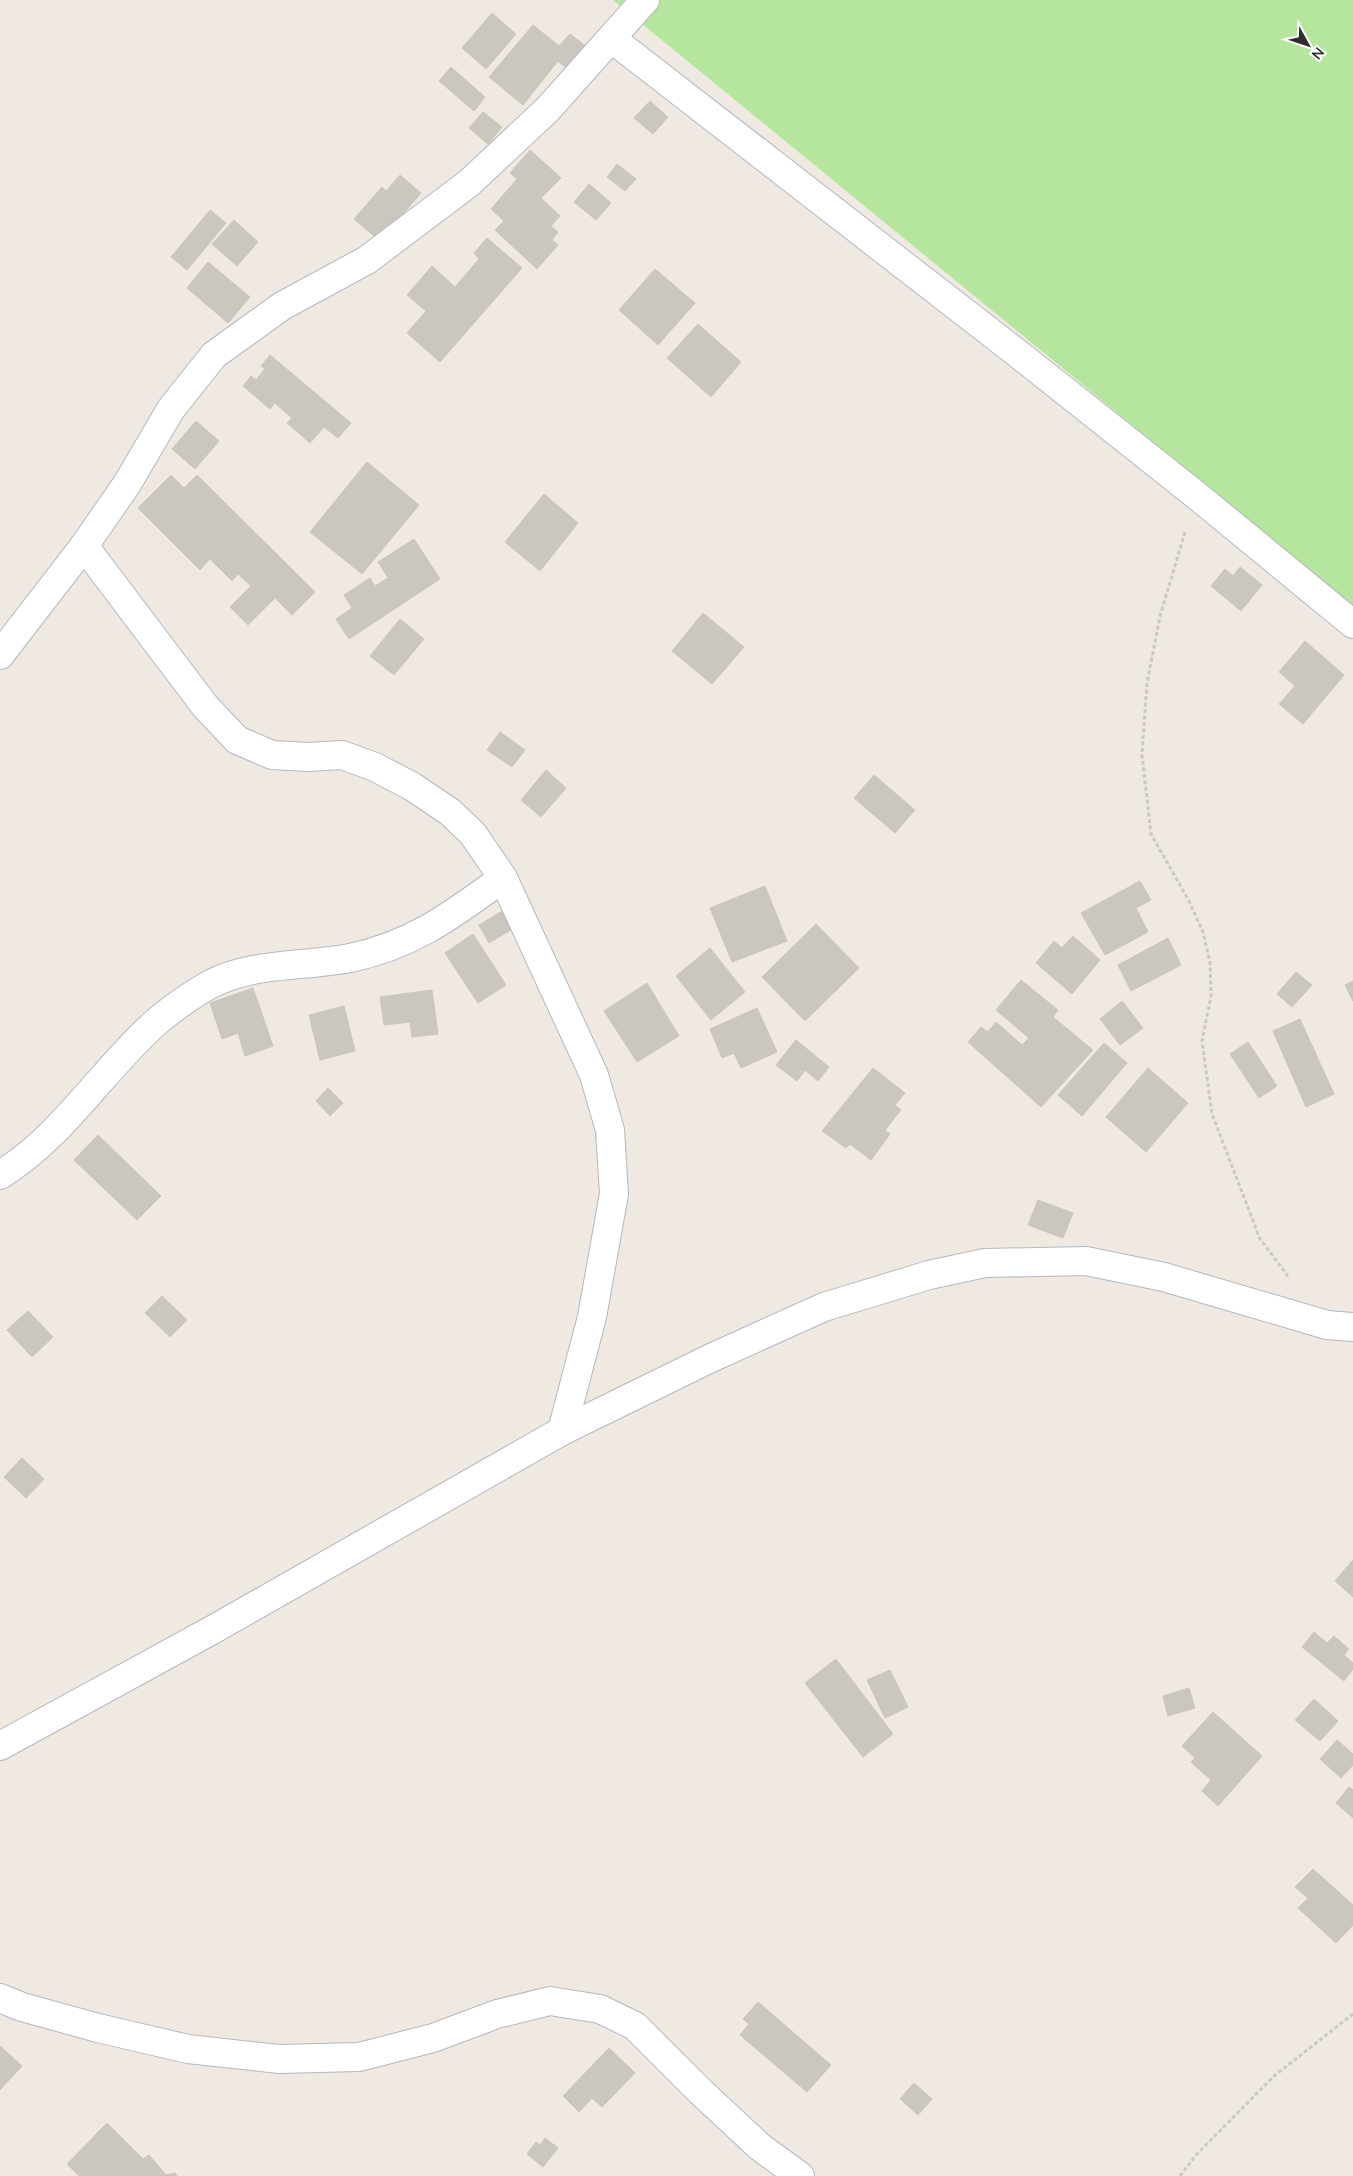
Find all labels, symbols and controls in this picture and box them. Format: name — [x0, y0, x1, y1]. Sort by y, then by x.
north arrow — [1283, 20, 1333, 70]
text: N — [1307, 43, 1328, 63]

